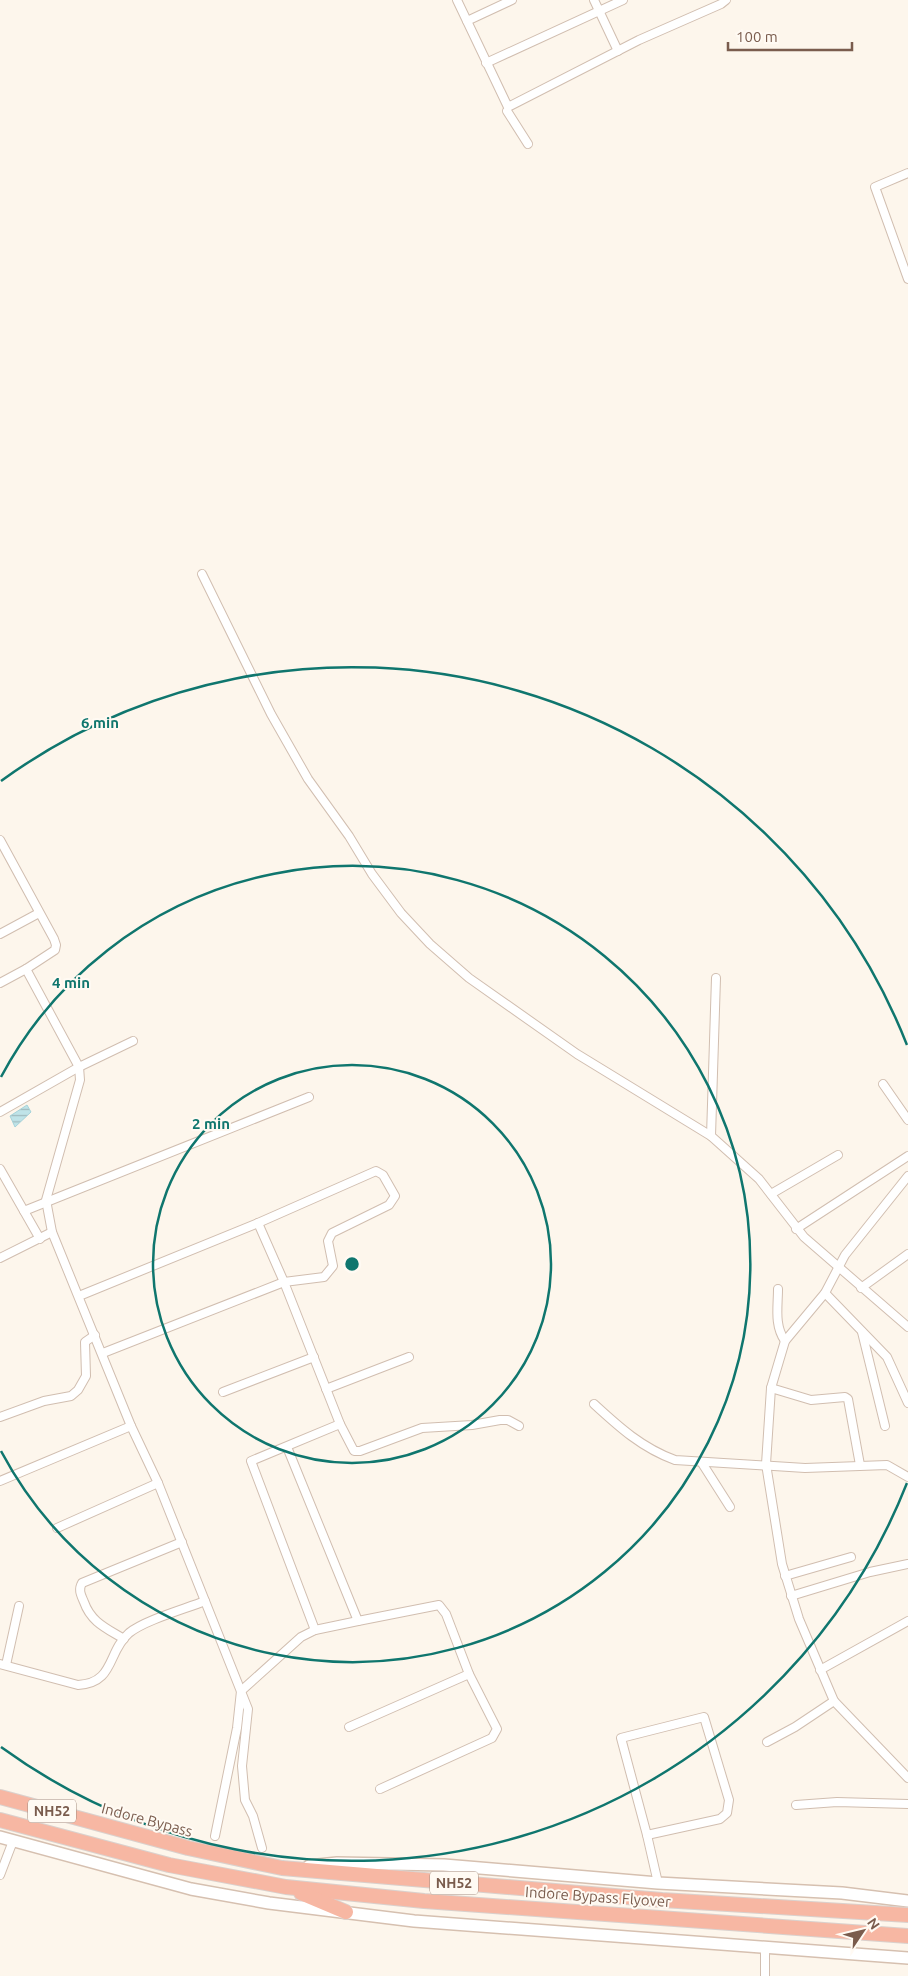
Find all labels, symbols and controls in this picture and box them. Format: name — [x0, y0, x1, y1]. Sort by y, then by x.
scale bar — [728, 20, 852, 52]
text: 100 m — [736, 28, 778, 45]
text: 6 min — [81, 714, 119, 731]
text: 4 min — [52, 974, 90, 991]
text: 2 min — [192, 1115, 230, 1132]
centre of rings — [343, 1255, 361, 1273]
street label: Indore Bypass — [100, 1799, 195, 1840]
road number: NH52 — [28, 1800, 76, 1822]
road number: NH52 — [430, 1872, 478, 1895]
street label: Indore Bypass Flyover — [525, 1883, 672, 1910]
north arrow — [838, 1906, 888, 1956]
text: N — [864, 1915, 883, 1932]

